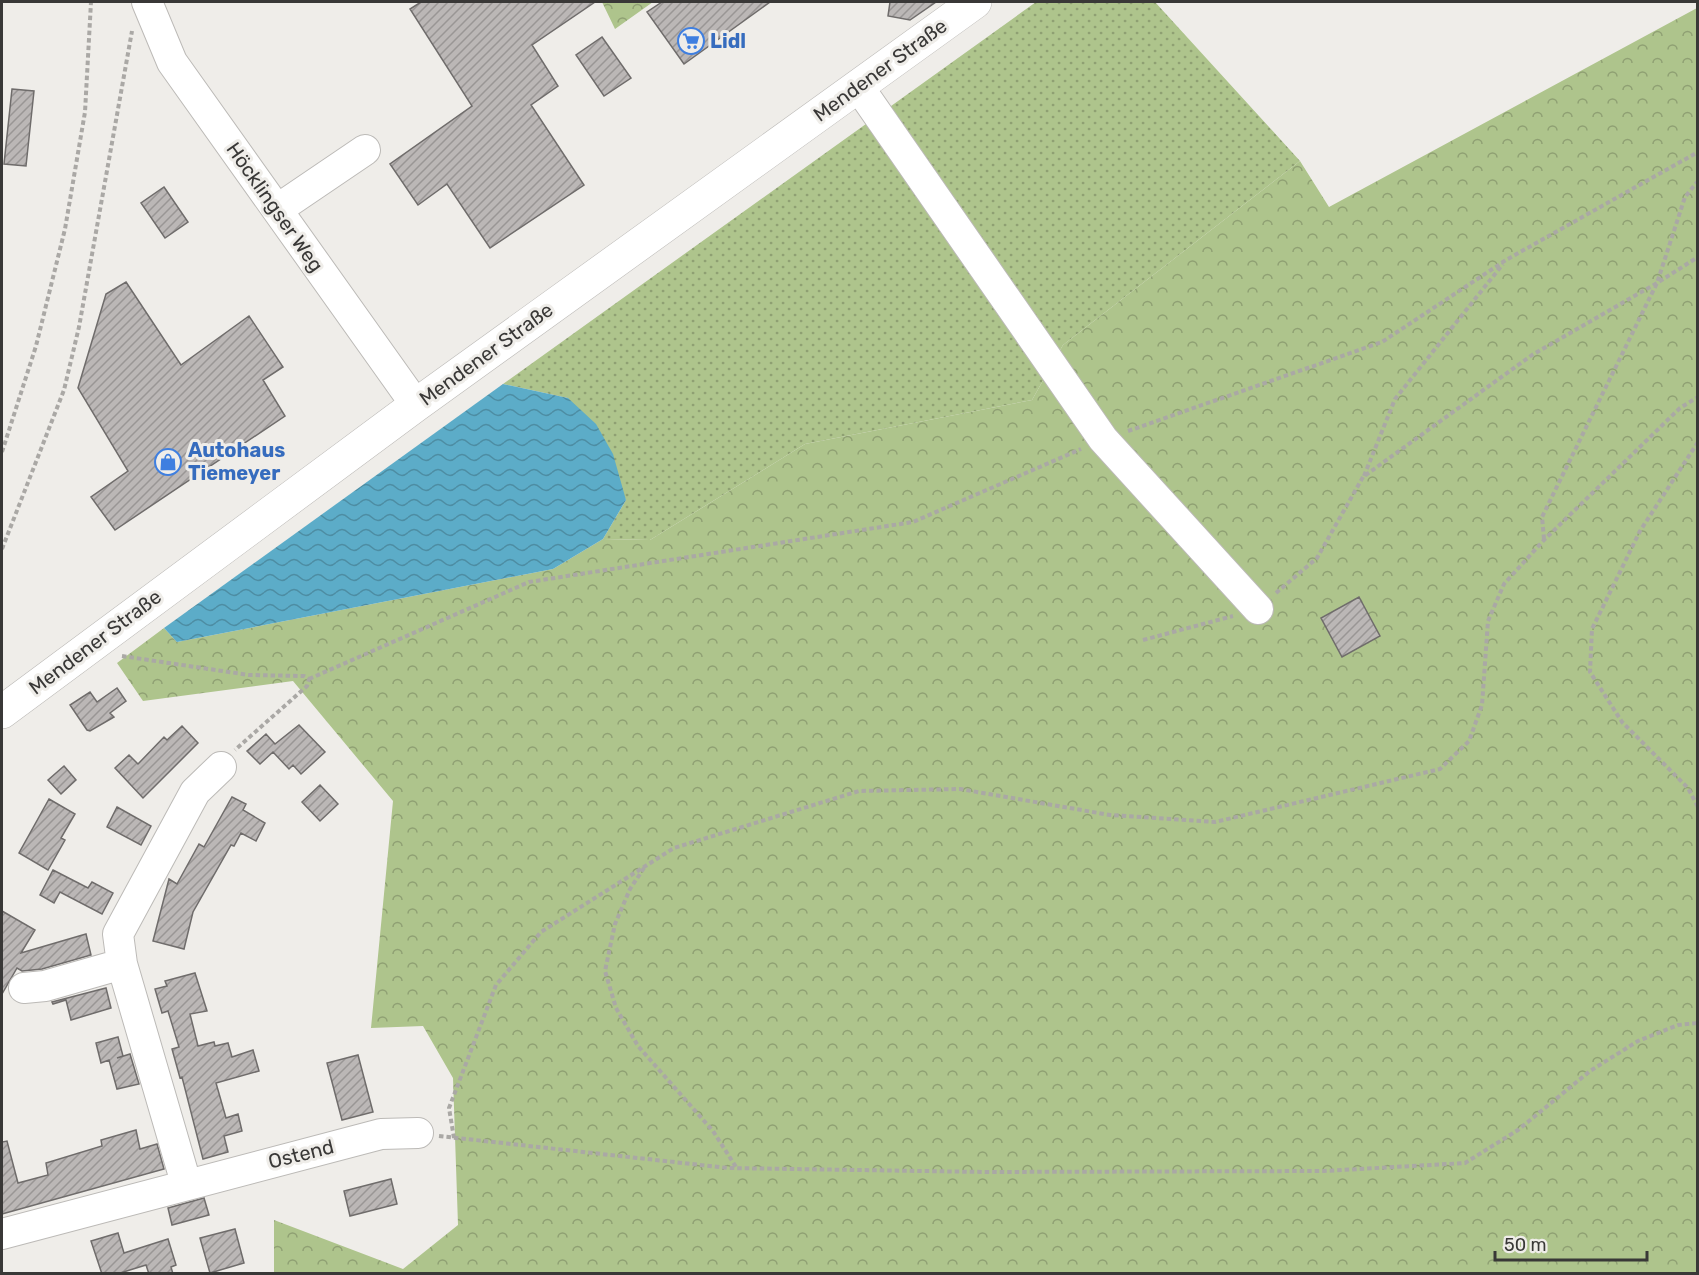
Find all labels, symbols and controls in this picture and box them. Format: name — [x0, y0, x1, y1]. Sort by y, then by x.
street label: Mendener Straße — [808, 13, 952, 127]
supermarket icon: Lidl — [676, 26, 706, 56]
place label: Lidl — [710, 29, 746, 53]
street label: Höcklingser Weg — [221, 138, 329, 276]
street label: Mendener Straße — [414, 297, 558, 411]
place label: Autohaus Tiemeyer — [188, 438, 285, 485]
shop icon: Autohaus Tiemeyer — [153, 447, 183, 477]
street label: Mendener Straße — [24, 584, 166, 700]
street label: Ostend — [266, 1134, 336, 1174]
scale bar — [1495, 1224, 1646, 1262]
text: 50 m — [1504, 1234, 1547, 1256]

